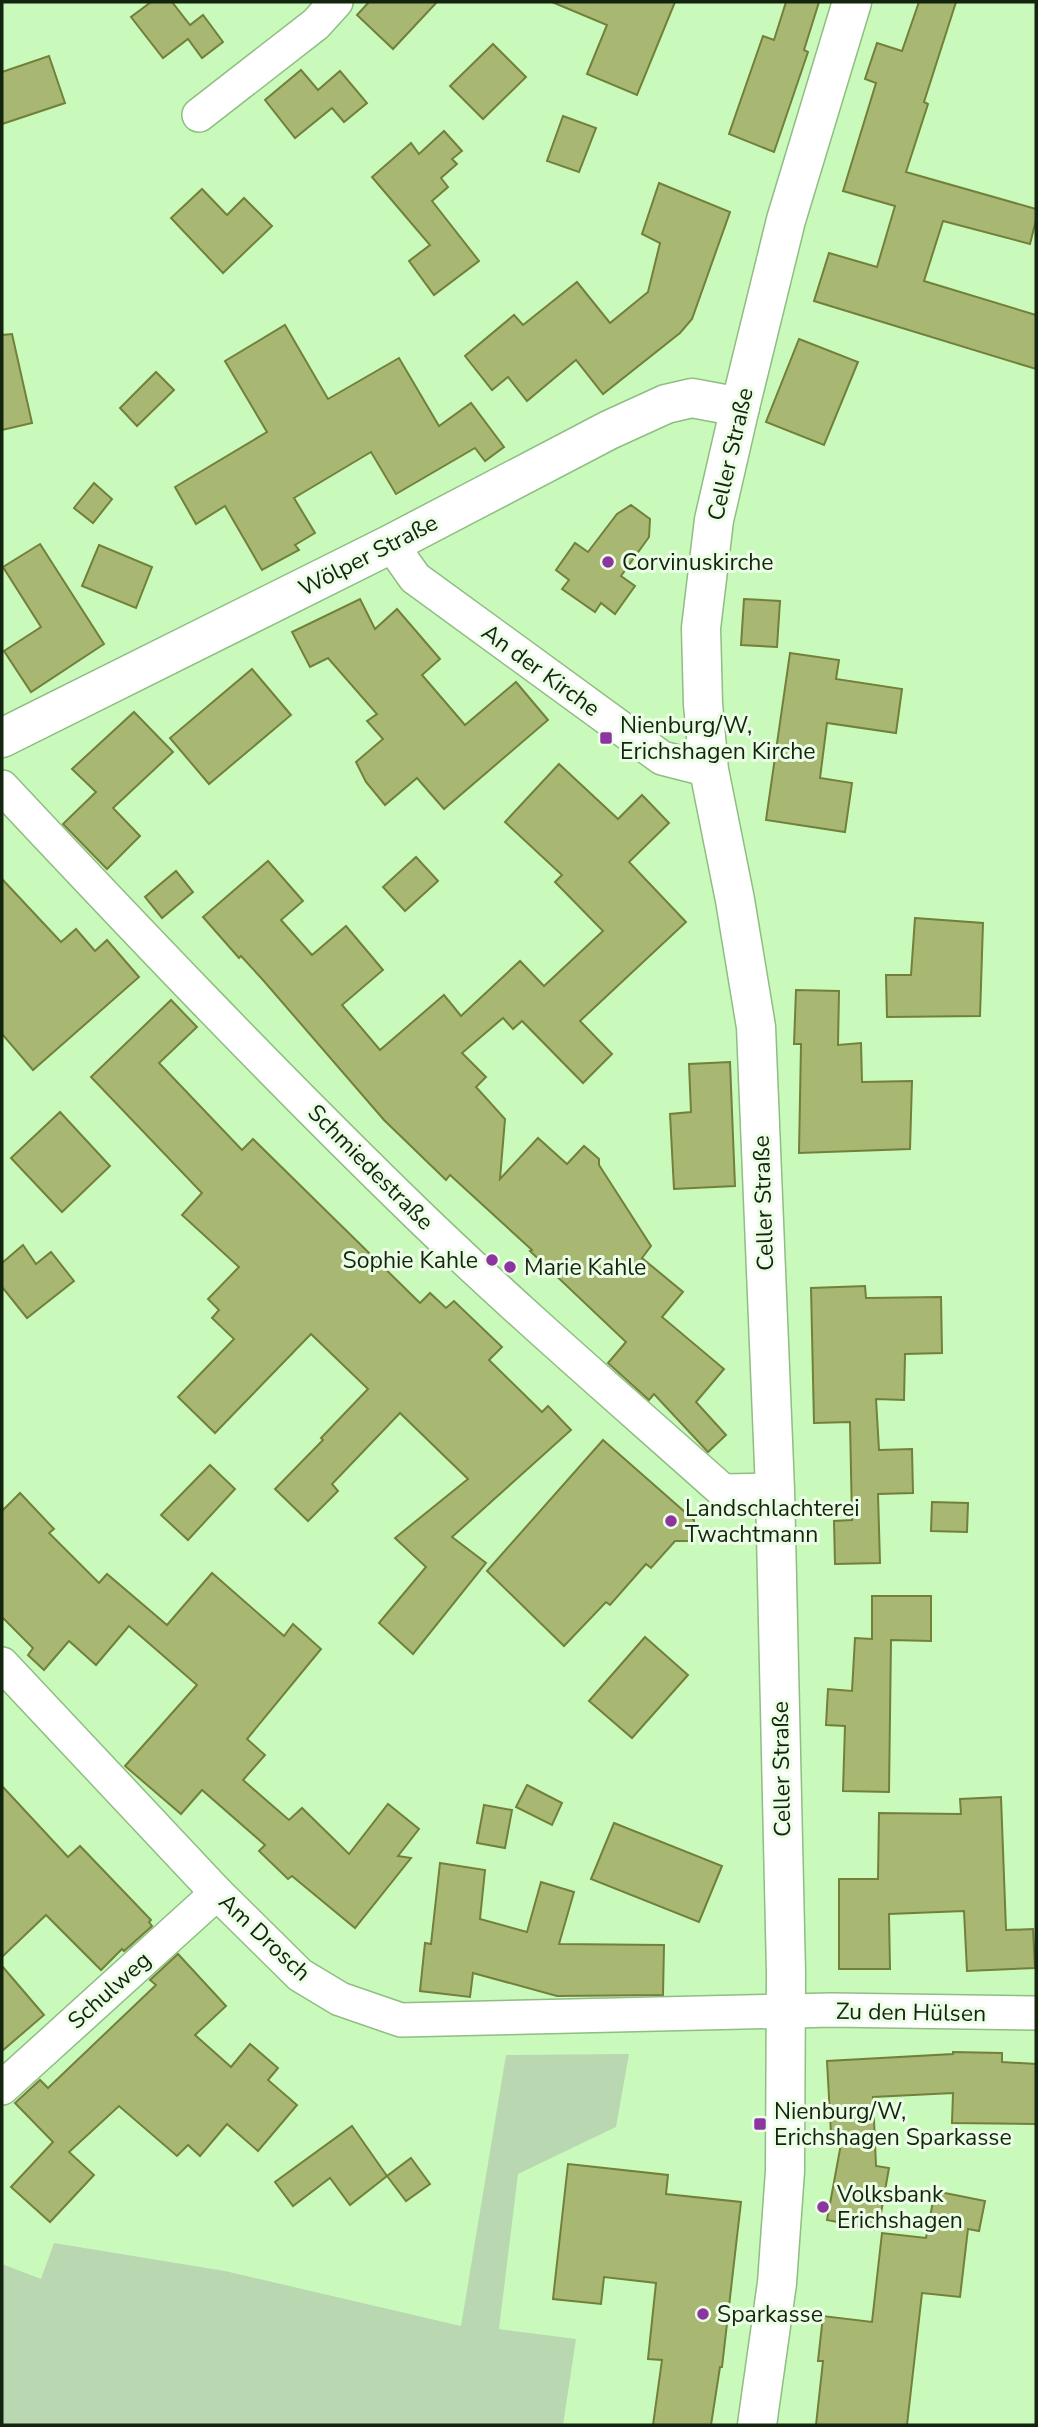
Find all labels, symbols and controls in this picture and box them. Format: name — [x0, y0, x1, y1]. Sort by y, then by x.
street label: Celler Straße — [700, 385, 761, 524]
street label: Wölper Straße — [293, 507, 443, 604]
place label: Corvinuskirche — [622, 547, 773, 578]
marker: Corvinuskirche — [600, 554, 616, 570]
street label: An der Kirche — [475, 617, 606, 724]
place label: Nienburg/W, Erichshagen Kirche — [620, 710, 815, 767]
marker: Nienburg/W, Erichshagen Kirche — [598, 730, 614, 746]
street label: Schmiedestraße — [301, 1098, 440, 1237]
street label: Celler Straße — [746, 1135, 781, 1271]
place label: Sophie Kahle — [343, 1245, 478, 1276]
marker: Sophie Kahle — [484, 1252, 500, 1268]
place label: Marie Kahle — [524, 1252, 646, 1283]
marker: Marie Kahle — [502, 1259, 518, 1275]
place label: Landschlachterei Twachtmann — [685, 1493, 859, 1550]
marker: Landschlachterei Twachtmann — [663, 1513, 679, 1529]
street label: Celler Straße — [765, 1701, 798, 1837]
street label: Am Drosch — [212, 1887, 317, 1988]
street label: Schulweg — [61, 1945, 158, 2036]
street label: Zu den Hülsen — [836, 1996, 986, 2029]
place label: Nienburg/W, Erichshagen Sparkasse — [774, 2096, 1012, 2153]
marker: Nienburg/W, Erichshagen Sparkasse — [752, 2116, 768, 2132]
place label: Volksbank Erichshagen — [836, 2179, 963, 2236]
marker: Volksbank Erichshagen — [815, 2199, 831, 2215]
place label: Sparkasse — [717, 2299, 823, 2330]
marker: Sparkasse — [695, 2306, 711, 2322]

